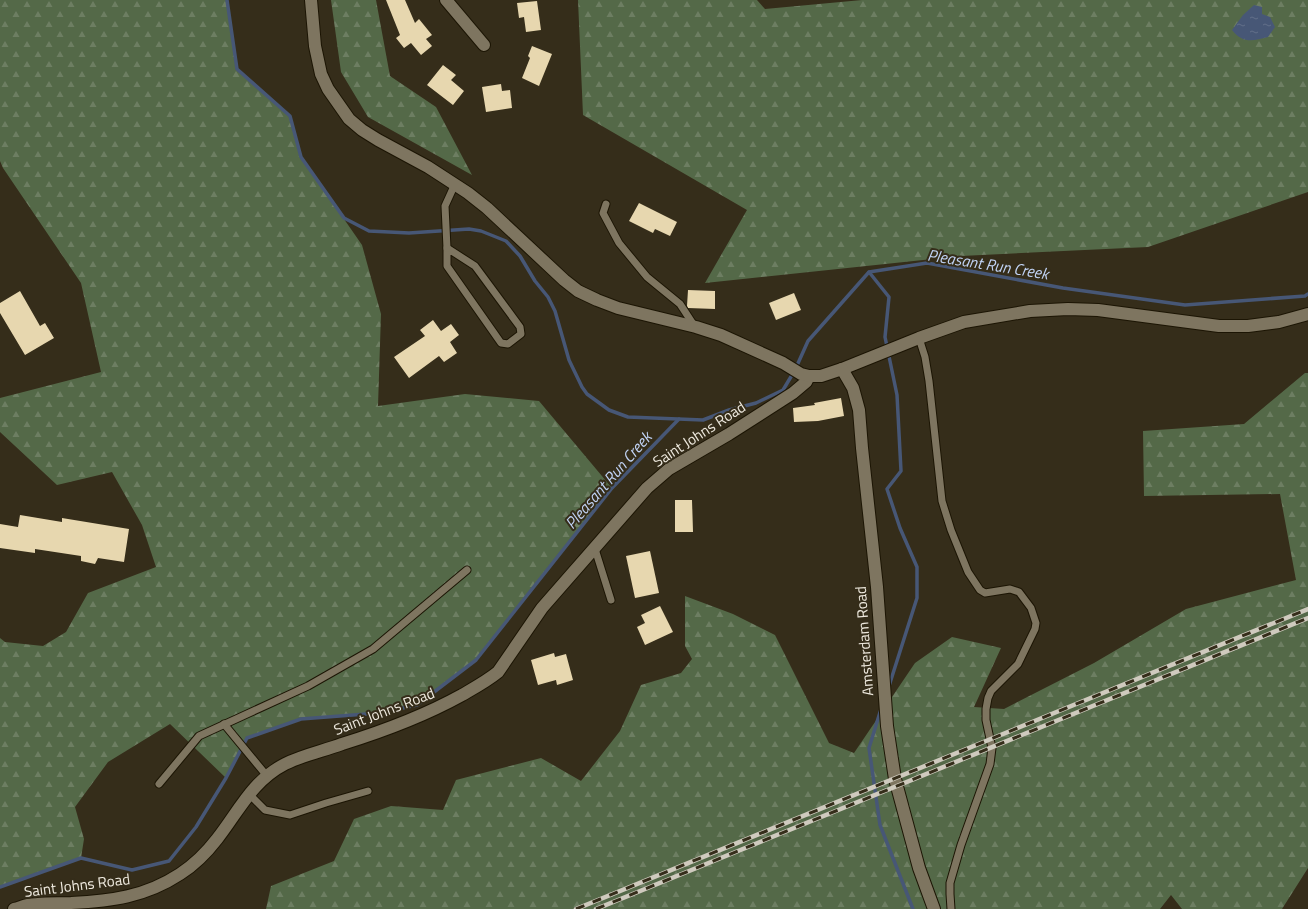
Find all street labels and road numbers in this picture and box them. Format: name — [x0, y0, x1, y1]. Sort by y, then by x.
street label: Saint Johns Road — [648, 395, 750, 473]
street label: Amsterdam Road — [849, 585, 879, 697]
street label: Saint Johns Road — [330, 681, 438, 741]
street label: Saint Johns Road — [23, 867, 131, 903]

